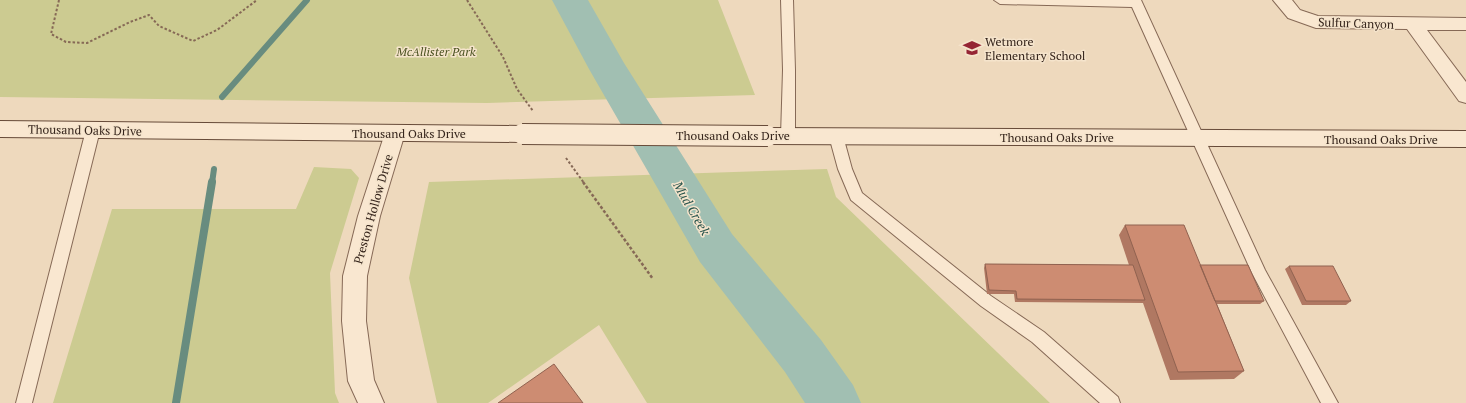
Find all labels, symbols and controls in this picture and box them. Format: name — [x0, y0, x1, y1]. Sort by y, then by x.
street label: Sulfur Canyon — [1318, 14, 1394, 32]
place label: Wetmore Elementary School — [985, 34, 1086, 63]
school or university icon: Wetmore Elementary School — [962, 38, 982, 58]
park label: McAllister Park — [395, 44, 476, 59]
street label: Thousand Oaks Drive — [28, 122, 142, 138]
street label: Thousand Oaks Drive — [352, 126, 466, 141]
street label: Thousand Oaks Drive — [676, 128, 790, 143]
street label: Thousand Oaks Drive — [1000, 130, 1114, 145]
street label: Thousand Oaks Drive — [1324, 132, 1438, 147]
street label: Preston Hollow Drive — [350, 152, 396, 266]
water label: Mud Creek — [669, 177, 715, 239]

